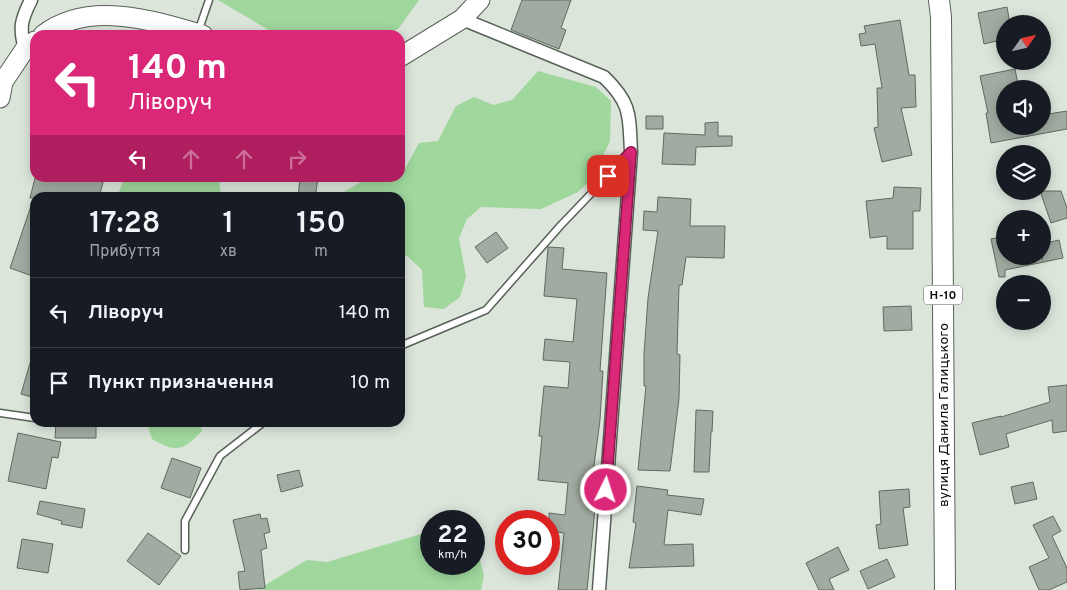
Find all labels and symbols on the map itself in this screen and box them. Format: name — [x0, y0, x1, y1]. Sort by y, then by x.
north arrow — [996, 15, 1051, 70]
pin — [587, 155, 629, 197]
road number: Н-10 — [924, 286, 962, 304]
street label: вулиця Данила Галицького — [936, 323, 953, 507]
position arrow — [579, 463, 631, 515]
speed limit sign: 30 — [495, 510, 560, 575]

